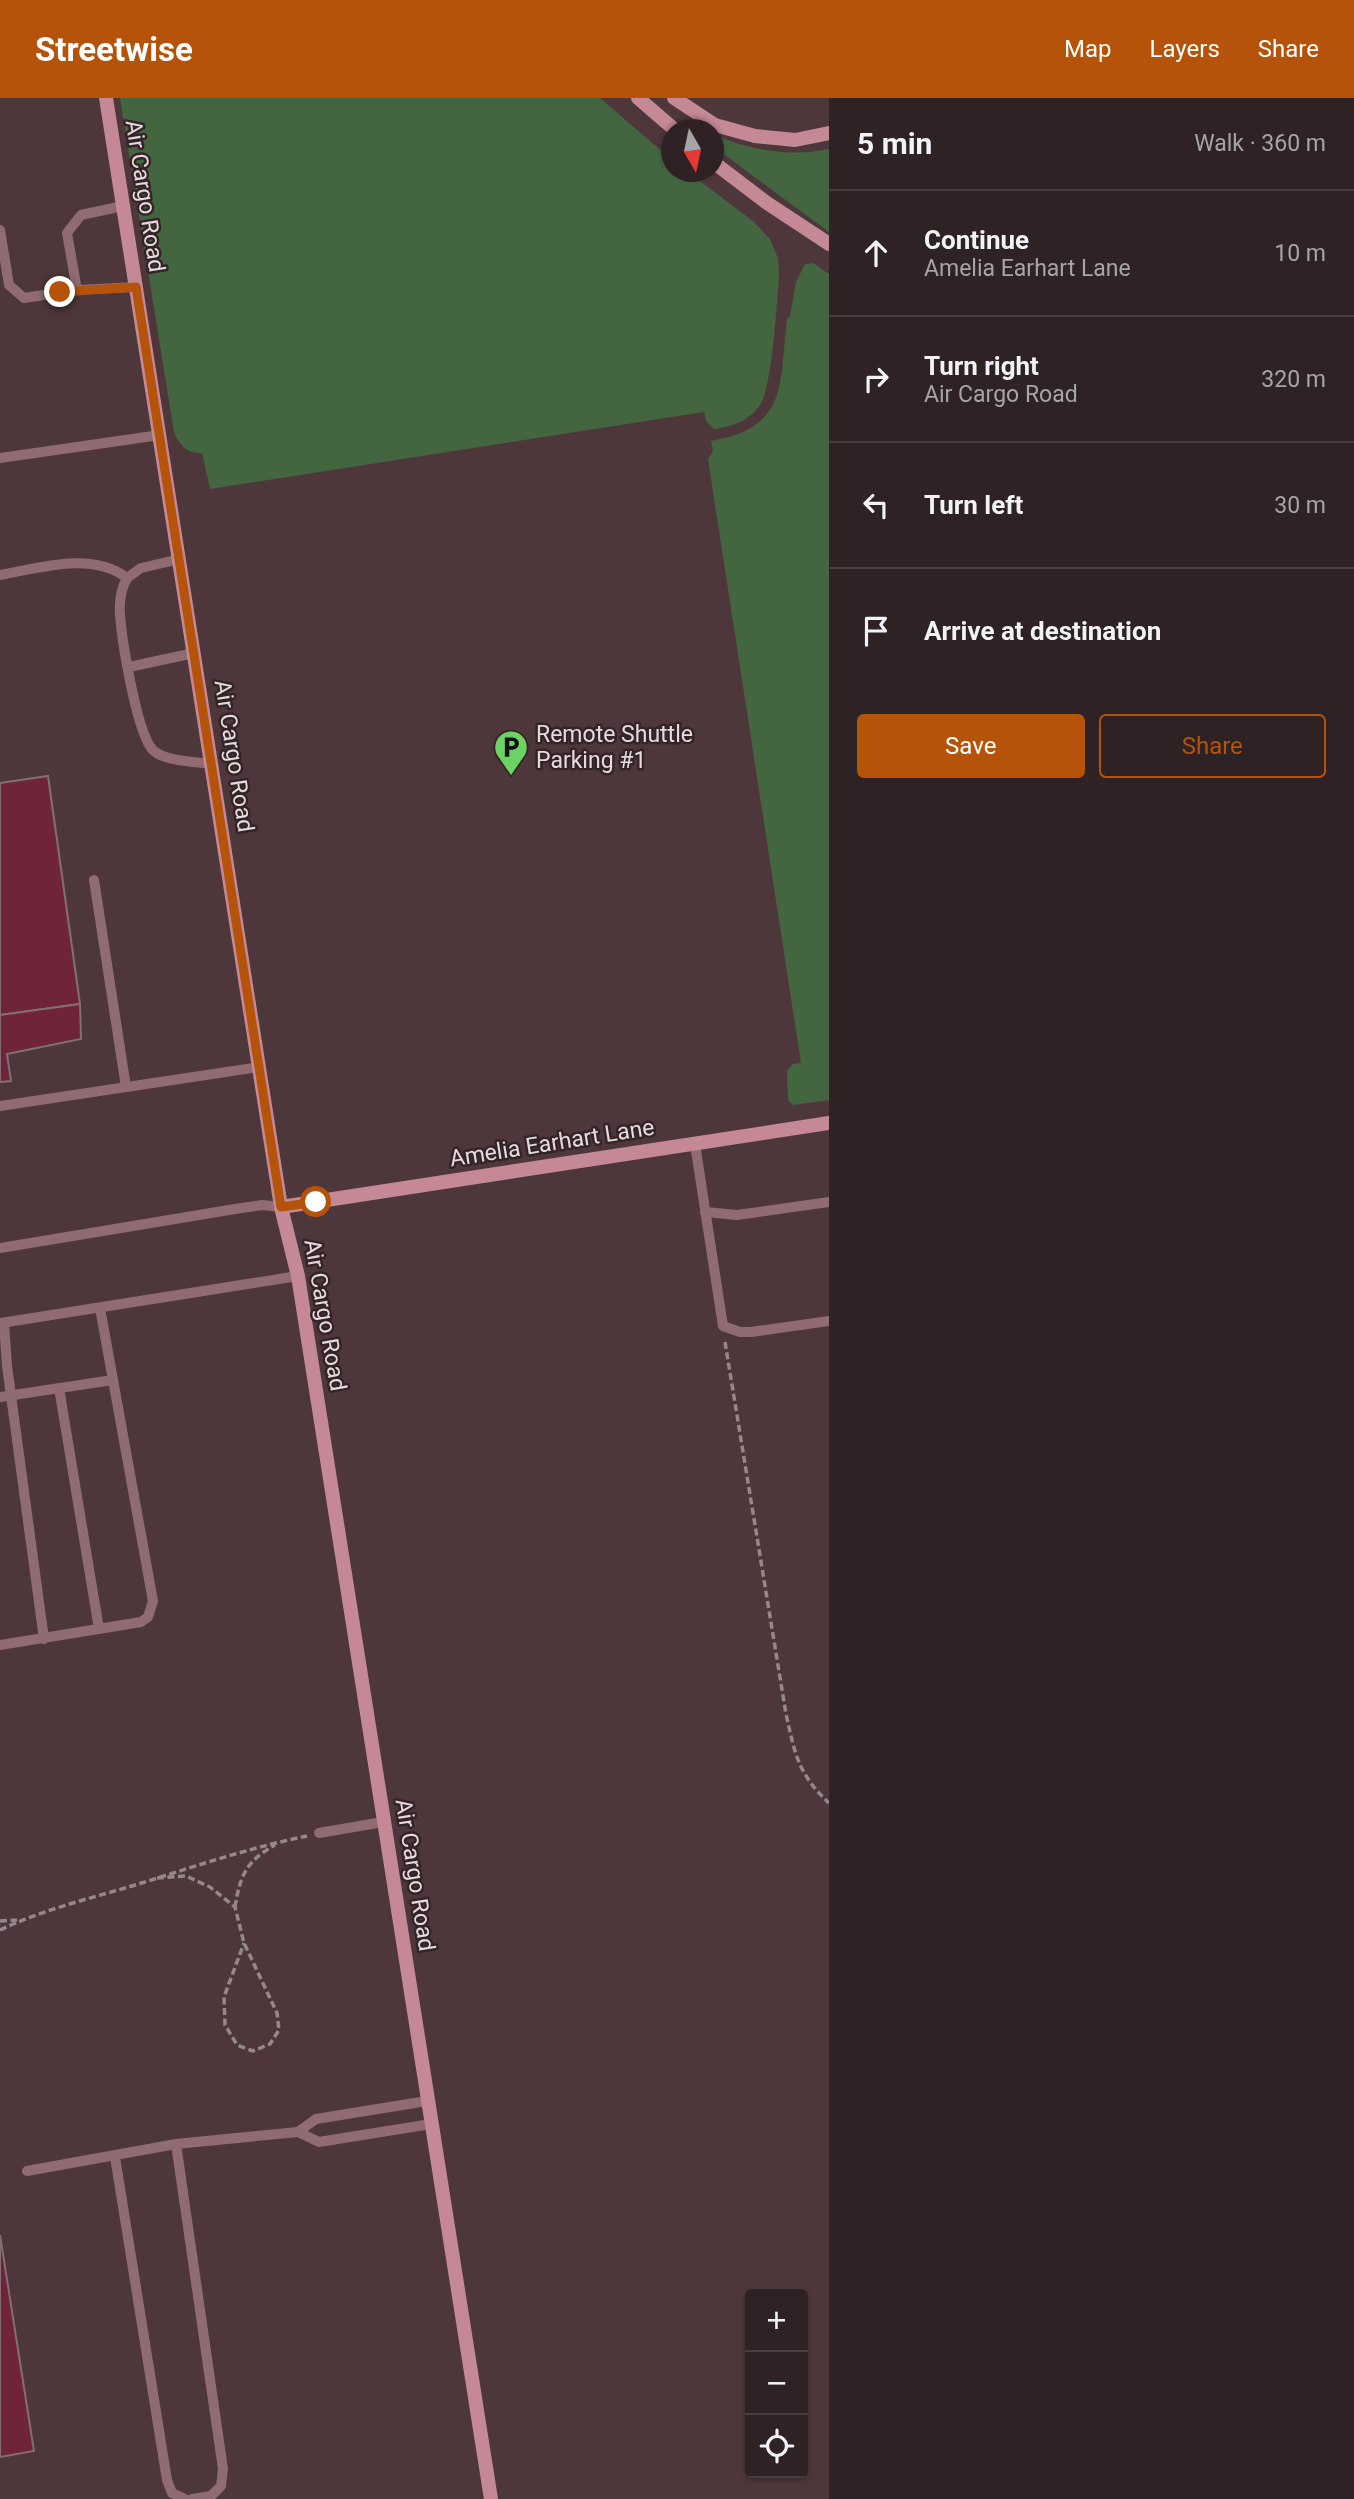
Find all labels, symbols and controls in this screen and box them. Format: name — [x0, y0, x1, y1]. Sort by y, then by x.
text: Streetwise — [35, 30, 193, 69]
text: Map — [1064, 35, 1112, 63]
text: Layers — [1150, 35, 1220, 63]
text: Share — [1258, 35, 1319, 63]
street label: Air Cargo Road — [120, 118, 170, 274]
north arrow — [661, 119, 724, 182]
text: 5 min — [857, 126, 932, 161]
text: Walk · 360 m — [1194, 130, 1326, 157]
text: Continue — [924, 225, 1029, 255]
icon: ahead — [857, 234, 895, 272]
text: 10 m — [1274, 240, 1326, 267]
text: Amelia Earhart Lane — [924, 255, 1131, 282]
route end — [44, 276, 75, 307]
text: Turn right — [924, 351, 1039, 381]
icon: right — [857, 360, 895, 398]
text: 320 m — [1261, 366, 1326, 393]
text: Air Cargo Road — [924, 381, 1078, 408]
icon: left — [857, 486, 895, 524]
text: Turn left — [924, 490, 1023, 520]
text: 30 m — [1274, 492, 1326, 519]
icon: arrive — [857, 612, 895, 650]
text: Arrive at destination — [924, 616, 1161, 646]
street label: Air Cargo Road — [209, 678, 259, 834]
button: Save — [857, 714, 1085, 778]
button: Share — [1099, 714, 1326, 778]
place label: Remote Shuttle Parking #1 — [536, 721, 693, 774]
parking icon: Remote Shuttle Parking #1 — [492, 728, 530, 777]
street label: Amelia Earhart Lane — [448, 1113, 656, 1173]
route start — [300, 1186, 331, 1217]
street label: Air Cargo Road — [298, 1237, 352, 1393]
street label: Air Cargo Road — [390, 1797, 440, 1953]
map controls — [745, 2289, 808, 2478]
button: + — [745, 2289, 808, 2352]
button: − — [745, 2352, 808, 2415]
button: locate — [745, 2415, 808, 2478]

